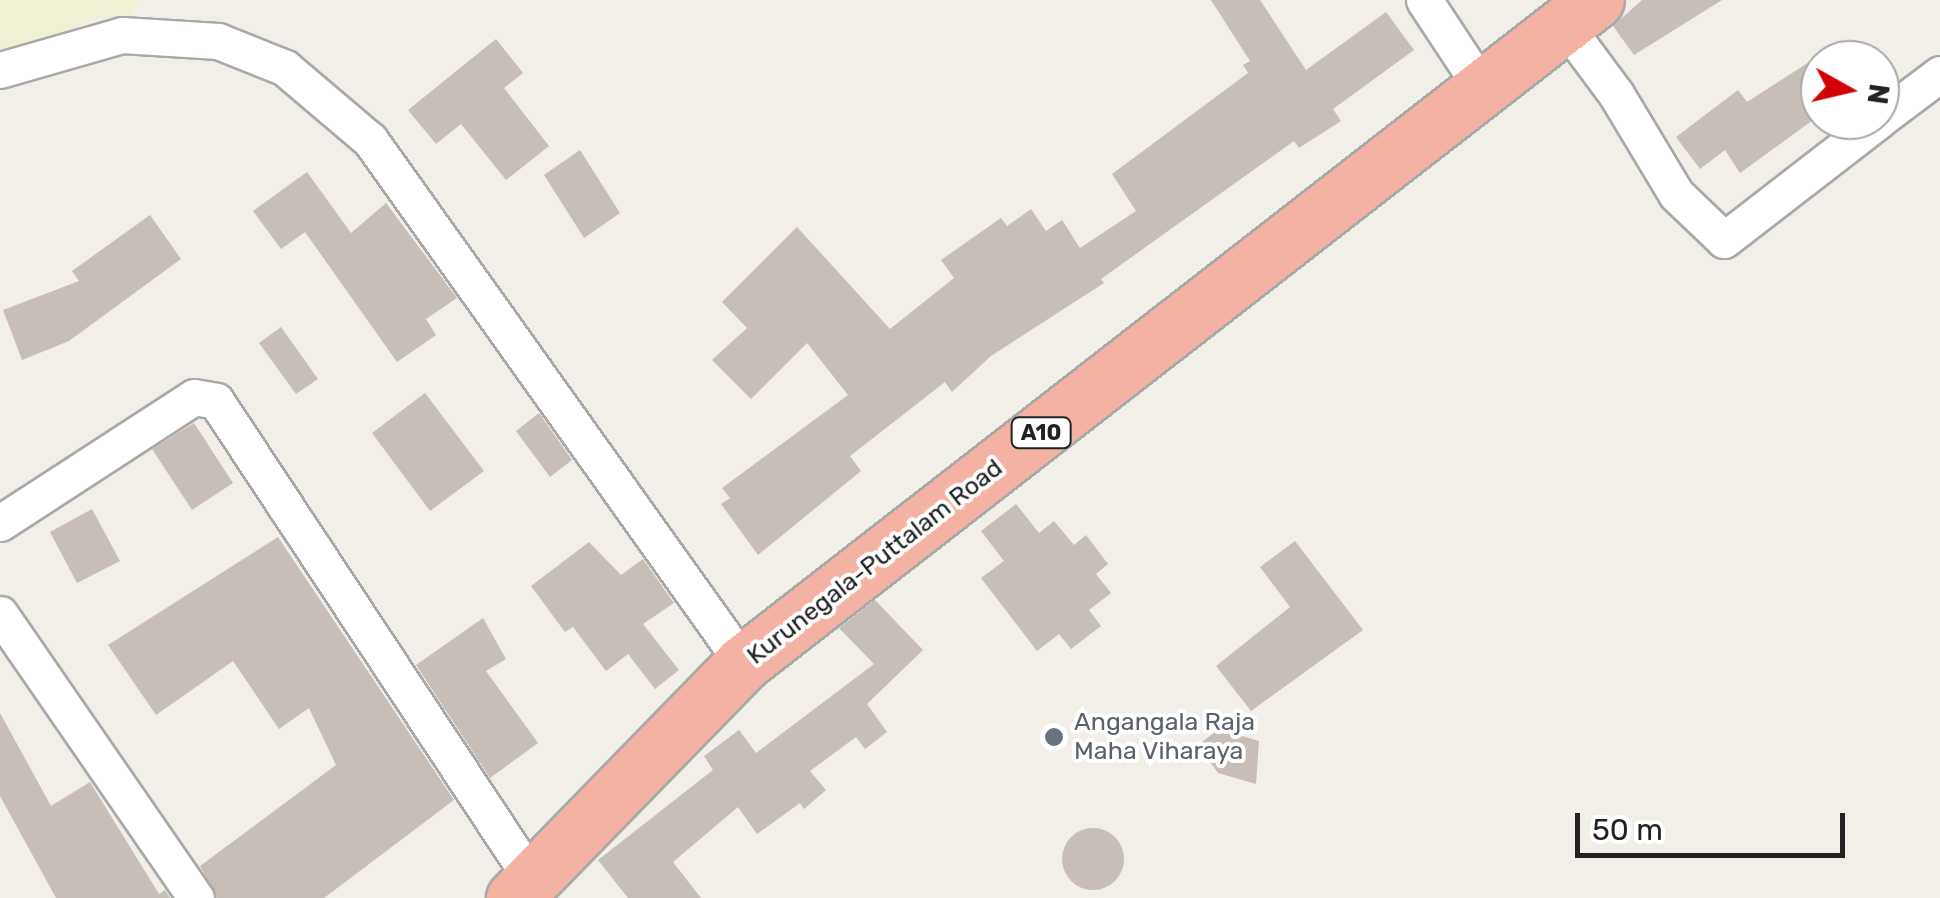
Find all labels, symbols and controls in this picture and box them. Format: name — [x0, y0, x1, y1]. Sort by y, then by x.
north arrow — [1800, 40, 1900, 140]
text: N — [1860, 82, 1896, 106]
road number: A10 — [1008, 416, 1074, 450]
street label: Kurunegala-Puttalam Road — [741, 453, 1009, 671]
place label: Angangala Raja Maha Viharaya — [1074, 708, 1255, 767]
marker: Angangala Raja Maha Viharaya — [1043, 726, 1065, 748]
scale bar — [1580, 793, 1850, 855]
text: 50 m — [1592, 812, 1663, 848]

